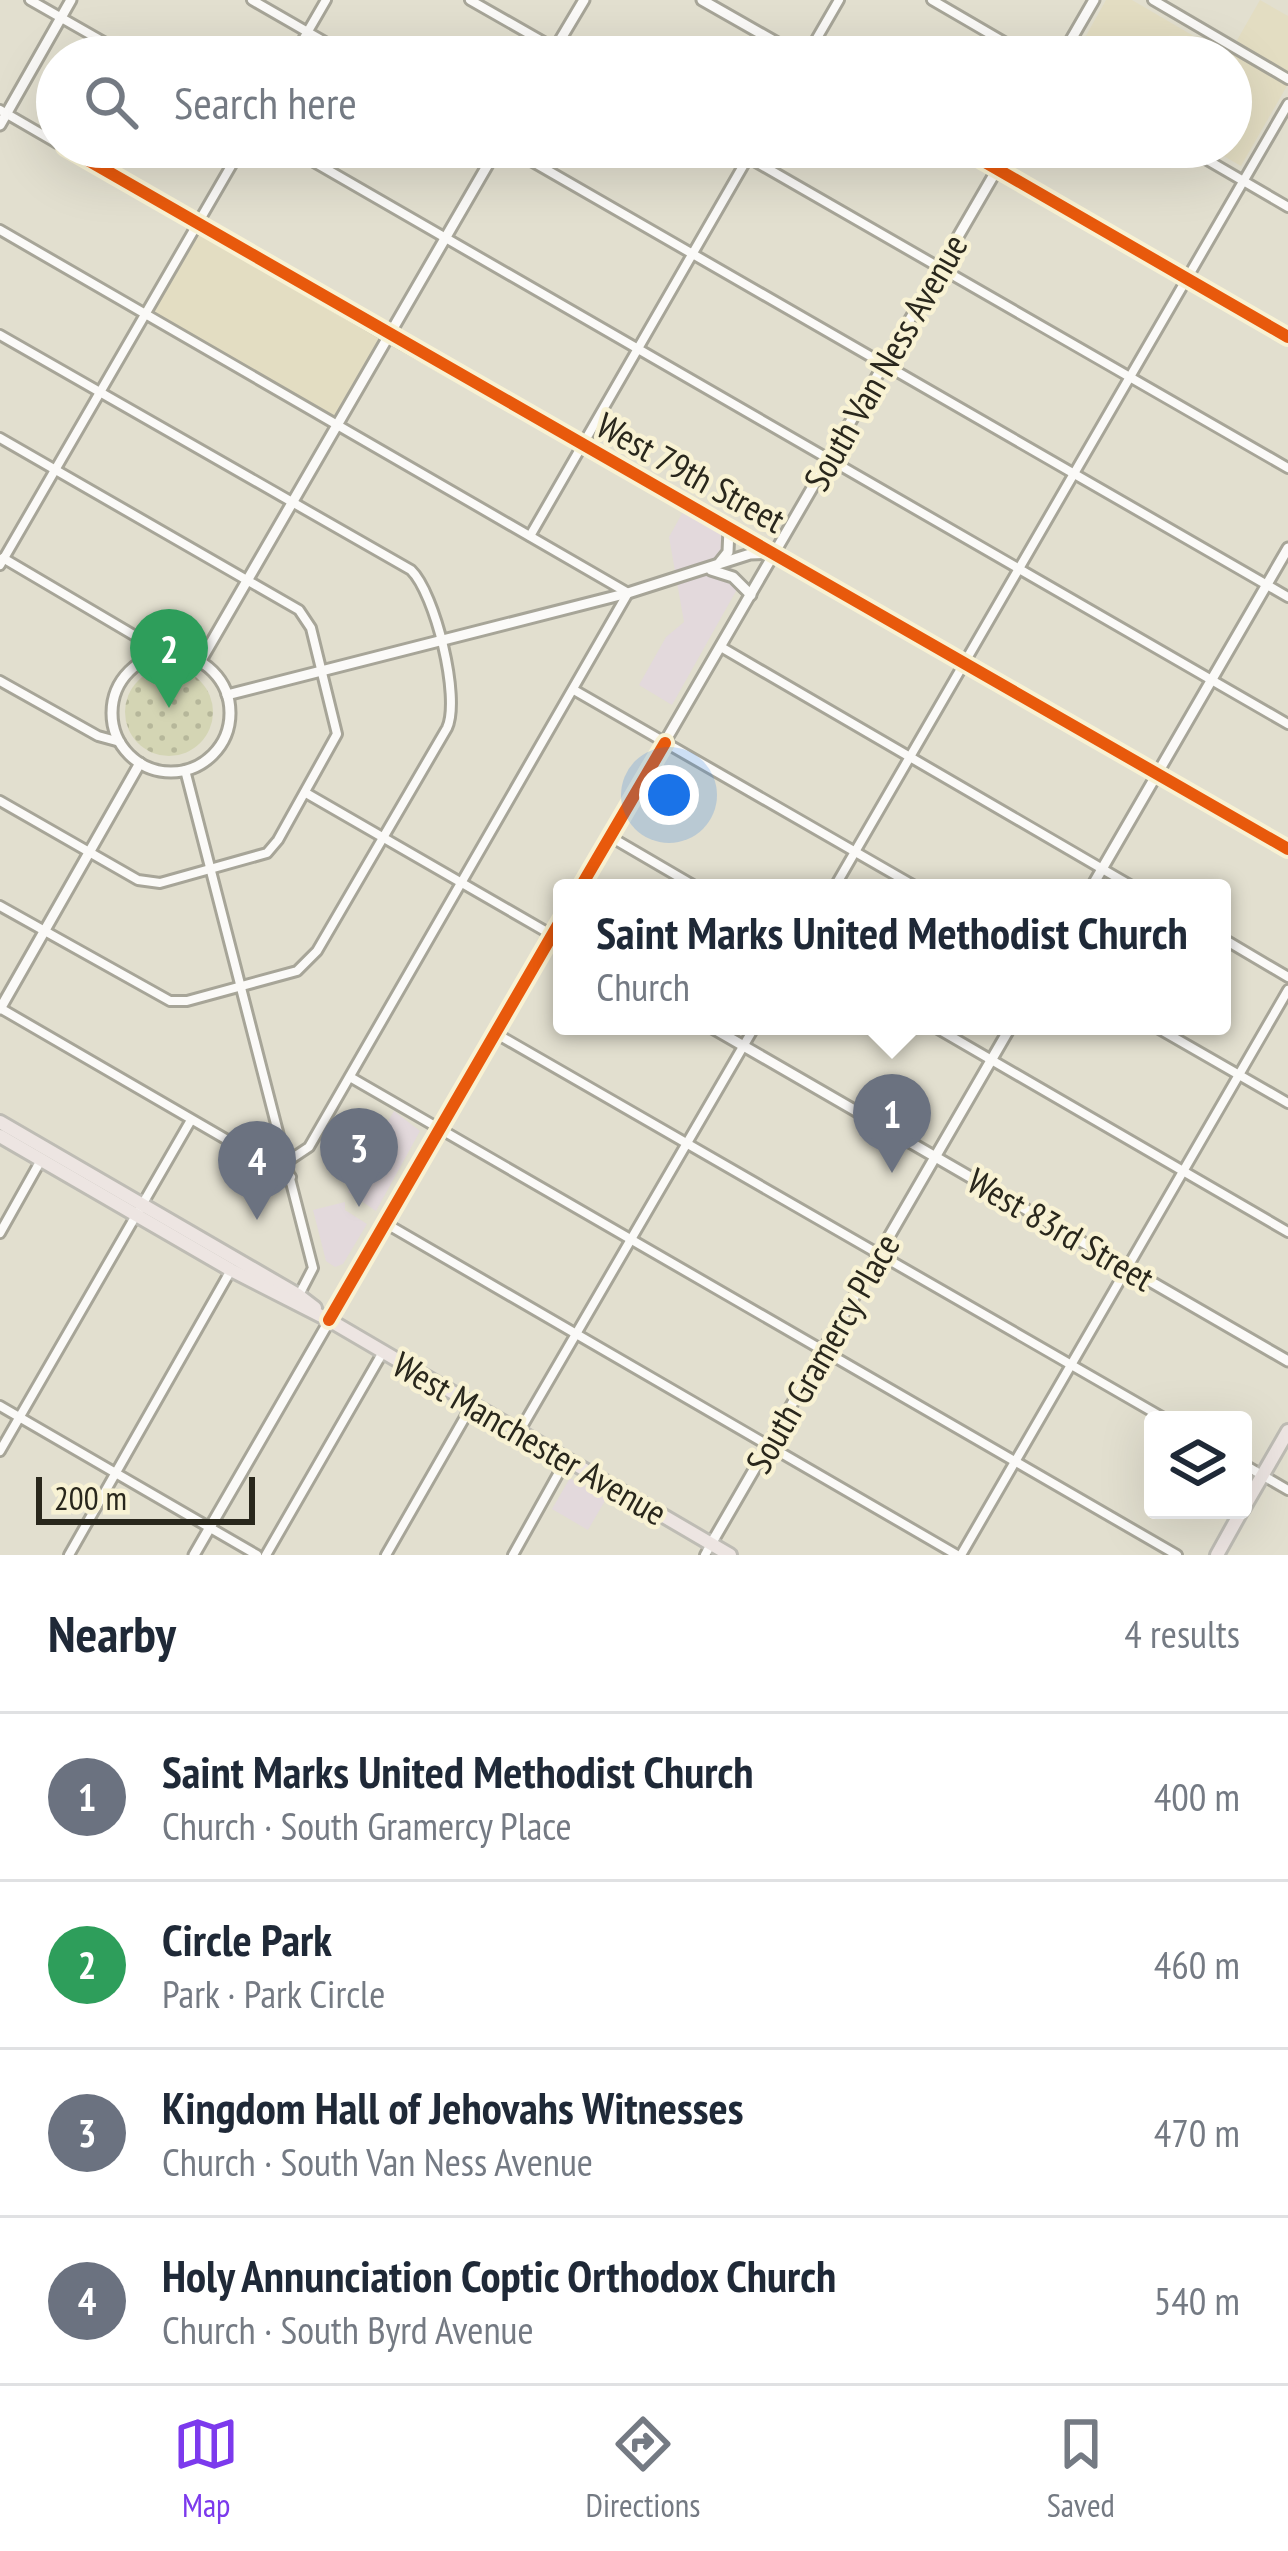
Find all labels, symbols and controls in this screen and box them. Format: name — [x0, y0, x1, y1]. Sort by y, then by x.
search box — [36, 36, 1252, 168]
icon: search — [78, 69, 144, 135]
text: Search here — [174, 73, 357, 131]
street label: South Van Ness Avenue — [793, 225, 977, 499]
street label: West 79th Street — [589, 401, 793, 543]
pin: 2 — [130, 609, 208, 708]
your location — [639, 765, 699, 825]
popup — [553, 879, 1231, 1035]
text: Saint Marks United Methodist Church — [596, 903, 1188, 961]
text: Church — [596, 961, 690, 1012]
pin: 1 — [853, 1074, 931, 1173]
pin: 3 — [320, 1108, 398, 1207]
pin: 4 — [218, 1121, 296, 1220]
street label: West 83rd Street — [959, 1157, 1163, 1301]
street label: South Gramercy Place — [734, 1225, 910, 1481]
street label: West Manchester Avenue — [385, 1341, 675, 1535]
map controls — [1144, 1411, 1252, 1519]
button: layers — [1144, 1411, 1252, 1519]
scale bar — [36, 1471, 255, 1524]
text: 200 m — [54, 1476, 127, 1519]
text: Nearby — [48, 1600, 176, 1666]
text: 4 results — [1124, 1608, 1240, 1659]
text: Saint Marks United Methodist Church — [162, 1742, 753, 1800]
text: 1 — [78, 1771, 96, 1822]
text: 400 m — [1154, 1771, 1240, 1822]
text: Church · South Gramercy Place — [162, 1800, 572, 1851]
text: Circle Park — [162, 1910, 332, 1968]
text: 2 — [78, 1939, 96, 1990]
text: 460 m — [1154, 1939, 1240, 1990]
text: Park · Park Circle — [162, 1968, 385, 2019]
text: Kingdom Hall of Jehovahs Witnesses — [162, 2078, 744, 2136]
text: 3 — [78, 2107, 96, 2158]
text: 470 m — [1154, 2107, 1240, 2158]
text: Church · South Van Ness Avenue — [162, 2136, 593, 2187]
text: Holy Annunciation Coptic Orthodox Church — [162, 2246, 836, 2304]
text: 4 — [78, 2275, 96, 2326]
text: 540 m — [1154, 2275, 1240, 2326]
text: Church · South Byrd Avenue — [162, 2304, 534, 2355]
tab: Map — [173, 2411, 239, 2526]
tab: Directions — [586, 2411, 700, 2526]
tab: Saved — [1047, 2411, 1115, 2526]

